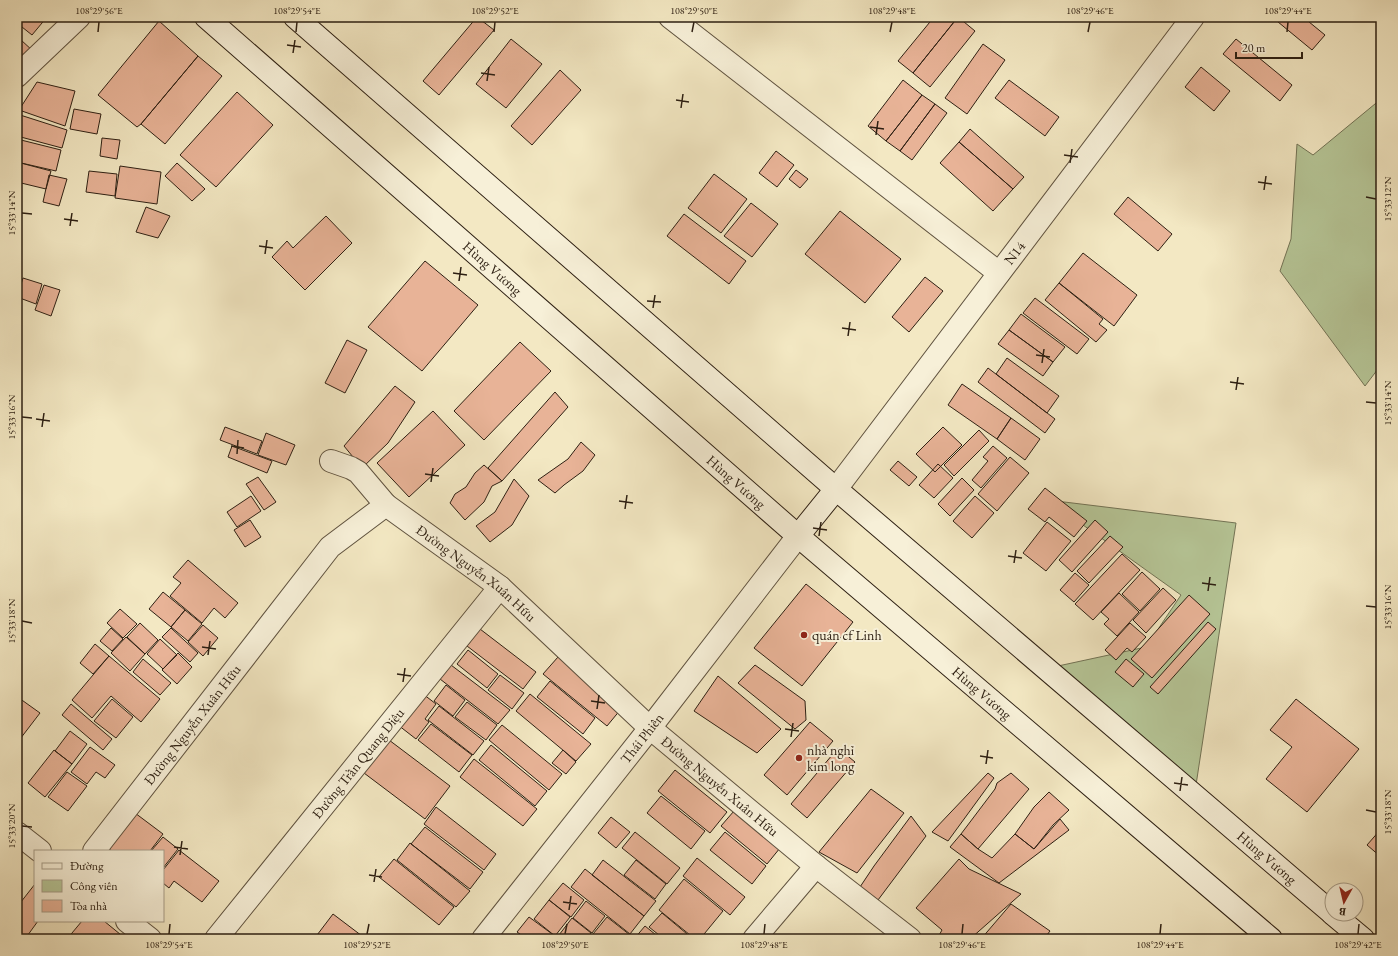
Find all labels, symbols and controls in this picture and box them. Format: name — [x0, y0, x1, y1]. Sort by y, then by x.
text: 108°29'56"E — [75, 4, 123, 17]
text: 108°29'54"E — [273, 4, 321, 17]
text: 108°29'52"E — [471, 4, 519, 17]
text: 108°29'50"E — [670, 4, 718, 17]
text: 108°29'48"E — [868, 4, 916, 17]
text: 108°29'46"E — [1066, 4, 1114, 17]
text: 108°29'44"E — [1264, 4, 1312, 17]
scale bar — [1236, 34, 1302, 60]
text: 20 m — [1242, 40, 1266, 56]
text: 15°33'12"N — [1381, 176, 1394, 221]
text: 15°33'14"N — [5, 190, 18, 235]
street label: Hùng Vương — [459, 237, 527, 300]
street label: N14 — [1000, 237, 1029, 268]
text: 15°33'14"N — [1381, 380, 1394, 425]
text: 15°33'16"N — [5, 394, 18, 439]
street label: Hùng Vương — [703, 451, 770, 513]
street label: Đường Nguyễn Xuân Hữu — [413, 521, 541, 626]
text: 15°33'16"N — [1381, 584, 1394, 629]
text: 15°33'18"N — [5, 598, 18, 643]
place label: quán cf Linh — [812, 626, 882, 644]
marker: quán cf Linh — [799, 630, 809, 640]
street label: Đường Nguyễn Xuân Hữu — [140, 660, 245, 788]
street label: Hùng Vương — [948, 662, 1016, 724]
street label: Đường Trần Quang Diệu — [308, 704, 408, 822]
street label: Thái Phiên — [616, 709, 668, 767]
street label: Đường Nguyễn Xuân Hữu — [657, 732, 783, 841]
place label: nhà nghỉ kim long — [807, 741, 855, 775]
marker: nhà nghỉ kim long — [794, 753, 804, 763]
text: 15°33'18"N — [1381, 789, 1394, 834]
text: 15°33'20"N — [5, 803, 18, 848]
street label: Hùng Vương — [1233, 827, 1301, 889]
legend — [34, 850, 164, 922]
text: Đường — [70, 858, 104, 874]
text: Công viên — [70, 878, 118, 894]
north arrow — [1324, 882, 1364, 922]
text: Tòa nhà — [70, 898, 107, 914]
text: B — [1338, 904, 1347, 919]
text: 108°29'54"E — [145, 938, 193, 951]
text: 108°29'52"E — [343, 938, 391, 951]
text: 108°29'50"E — [541, 938, 589, 951]
text: 108°29'48"E — [740, 938, 788, 951]
text: 108°29'46"E — [938, 938, 986, 951]
text: 108°29'44"E — [1136, 938, 1184, 951]
text: 108°29'42"E — [1334, 938, 1382, 951]

